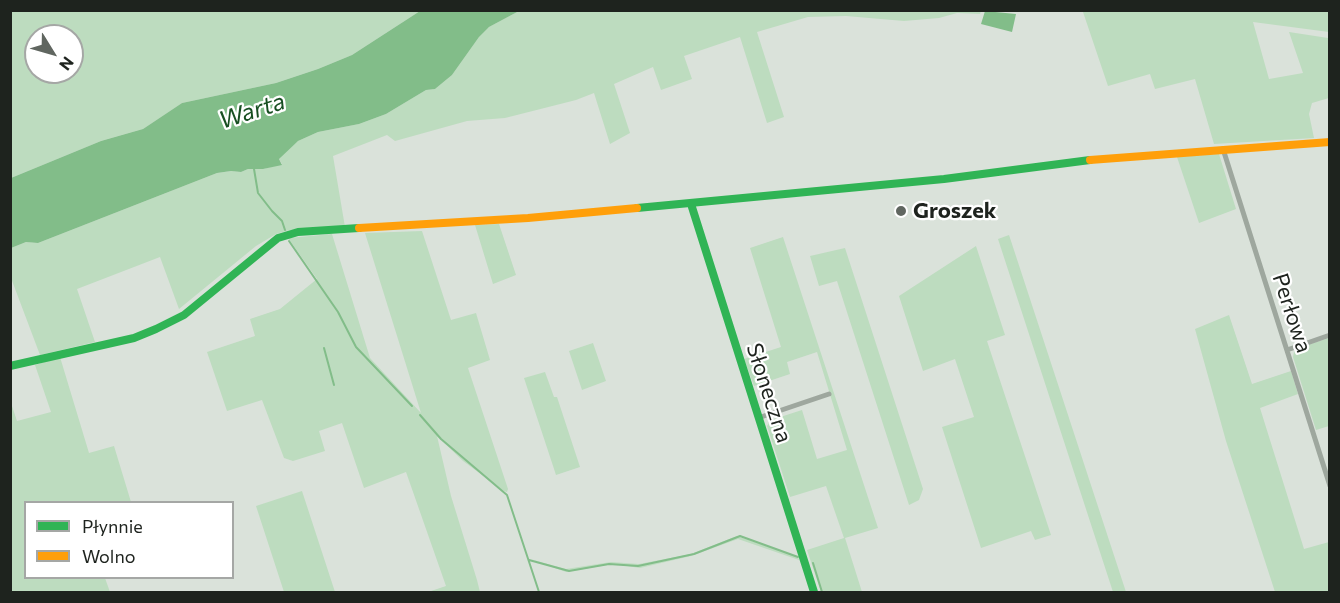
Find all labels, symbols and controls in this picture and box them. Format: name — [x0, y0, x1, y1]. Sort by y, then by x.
north arrow — [24, 24, 84, 84]
text: N — [56, 53, 78, 74]
water label: Warta — [215, 87, 289, 135]
place label: Groszek — [913, 198, 996, 224]
marker: Groszek — [894, 204, 908, 218]
street label: Perłowa — [1267, 270, 1317, 356]
street label: Słoneczna — [741, 340, 797, 446]
legend — [24, 501, 234, 579]
text: Płynnie — [82, 515, 143, 537]
text: Wolno — [82, 545, 136, 567]

